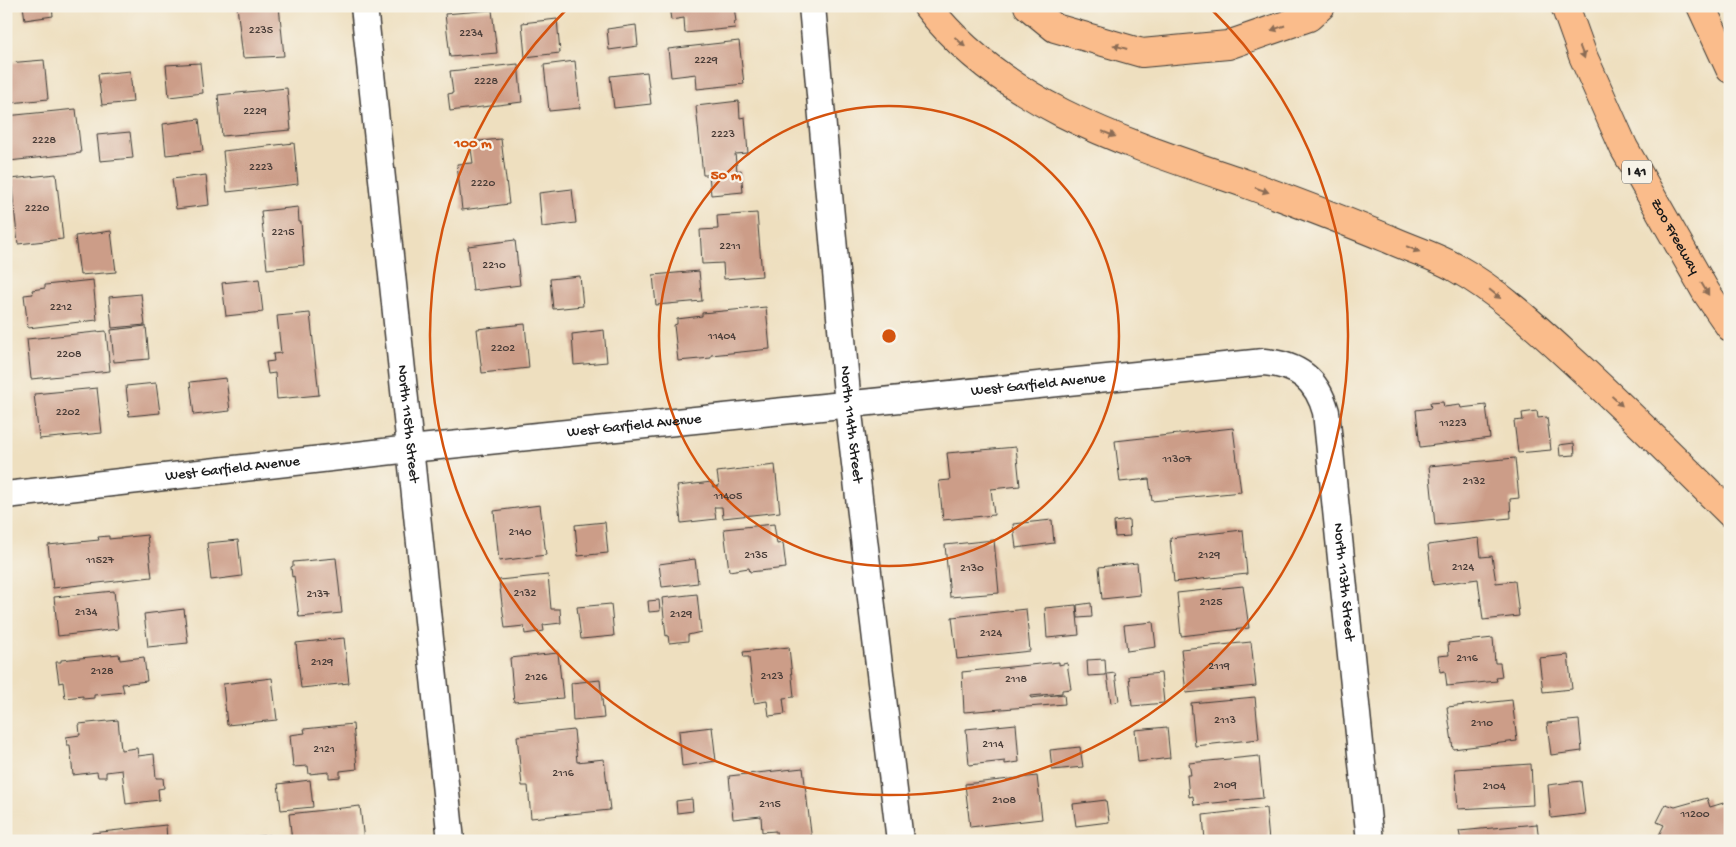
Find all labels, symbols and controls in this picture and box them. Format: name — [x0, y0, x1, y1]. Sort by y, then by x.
house number: 2235 — [249, 24, 273, 38]
one-way arrow — [1270, 24, 1285, 32]
house number: 2234 — [459, 27, 483, 41]
one-way arrow — [954, 36, 966, 48]
one-way arrow — [1112, 42, 1127, 50]
one-way arrow — [1578, 45, 1586, 60]
house number: 2229 — [694, 54, 718, 68]
house number: 2228 — [474, 75, 499, 89]
house number: 2229 — [243, 105, 267, 119]
house number: 2223 — [711, 128, 735, 142]
one-way arrow — [1102, 130, 1117, 138]
house number: 2228 — [32, 134, 57, 148]
text: 100 m — [453, 135, 492, 153]
road number: I 41 — [1622, 160, 1652, 183]
house number: 2223 — [249, 161, 273, 175]
text: 50 m — [711, 167, 742, 185]
house number: 2220 — [471, 177, 495, 191]
one-way arrow — [1254, 187, 1269, 194]
street label: Zoo Freeway — [1646, 195, 1704, 279]
house number: 2220 — [25, 202, 49, 216]
house number: 2215 — [272, 226, 294, 240]
house number: 2211 — [719, 240, 741, 254]
one-way arrow — [1406, 246, 1420, 254]
house number: 2210 — [482, 259, 506, 273]
one-way arrow — [1700, 283, 1709, 296]
one-way arrow — [1488, 289, 1501, 300]
house number: 2212 — [50, 301, 72, 315]
centre of rings — [880, 327, 898, 345]
house number: 11404 — [707, 330, 736, 344]
house number: 2202 — [491, 342, 515, 356]
house number: 2208 — [56, 348, 82, 362]
street label: North 115th Street — [392, 364, 423, 485]
street label: North 114th Street — [835, 365, 866, 486]
street label: West Garfield Avenue — [970, 369, 1107, 401]
one-way arrow — [1611, 395, 1623, 407]
house number: 2202 — [56, 406, 80, 420]
street label: West Garfield Avenue — [566, 410, 703, 442]
house number: 11223 — [1438, 417, 1467, 431]
street label: West Garfield Avenue — [164, 453, 301, 486]
house number: 11307 — [1162, 453, 1192, 467]
house number: 2132 — [1463, 475, 1486, 489]
house number: 11405 — [713, 490, 742, 504]
street label: North 113th Street — [1328, 522, 1359, 644]
house number: 2140 — [508, 526, 532, 540]
house number: 2135 — [744, 549, 768, 563]
house number: 2129 — [1198, 549, 1220, 563]
house number: 11527 — [85, 554, 115, 568]
house number: 2124 — [1452, 561, 1474, 575]
house number: 2130 — [960, 562, 984, 576]
house number: 2132 — [514, 587, 537, 601]
house number: 2137 — [306, 588, 330, 602]
house number: 2125 — [1200, 596, 1222, 610]
house number: 2134 — [75, 606, 98, 620]
house number: 2129 — [670, 608, 692, 622]
house number: 2124 — [980, 627, 1002, 641]
house number: 2116 — [1456, 652, 1479, 666]
house number: 2129 — [311, 656, 333, 670]
house number: 2119 — [1208, 660, 1230, 674]
house number: 2128 — [90, 665, 114, 679]
house number: 2123 — [761, 670, 783, 684]
house number: 2126 — [525, 671, 548, 685]
house number: 2118 — [1005, 673, 1027, 687]
house number: 2113 — [1214, 714, 1236, 728]
house number: 2110 — [1471, 717, 1493, 731]
house number: 2114 — [982, 738, 1004, 752]
house number: 2121 — [313, 743, 335, 757]
house number: 2116 — [552, 767, 575, 781]
house number: 2109 — [1213, 779, 1237, 793]
house number: 2104 — [1482, 780, 1506, 794]
house number: 2108 — [992, 794, 1016, 808]
house number: 2115 — [759, 798, 781, 812]
house number: 11200 — [1679, 808, 1710, 822]

